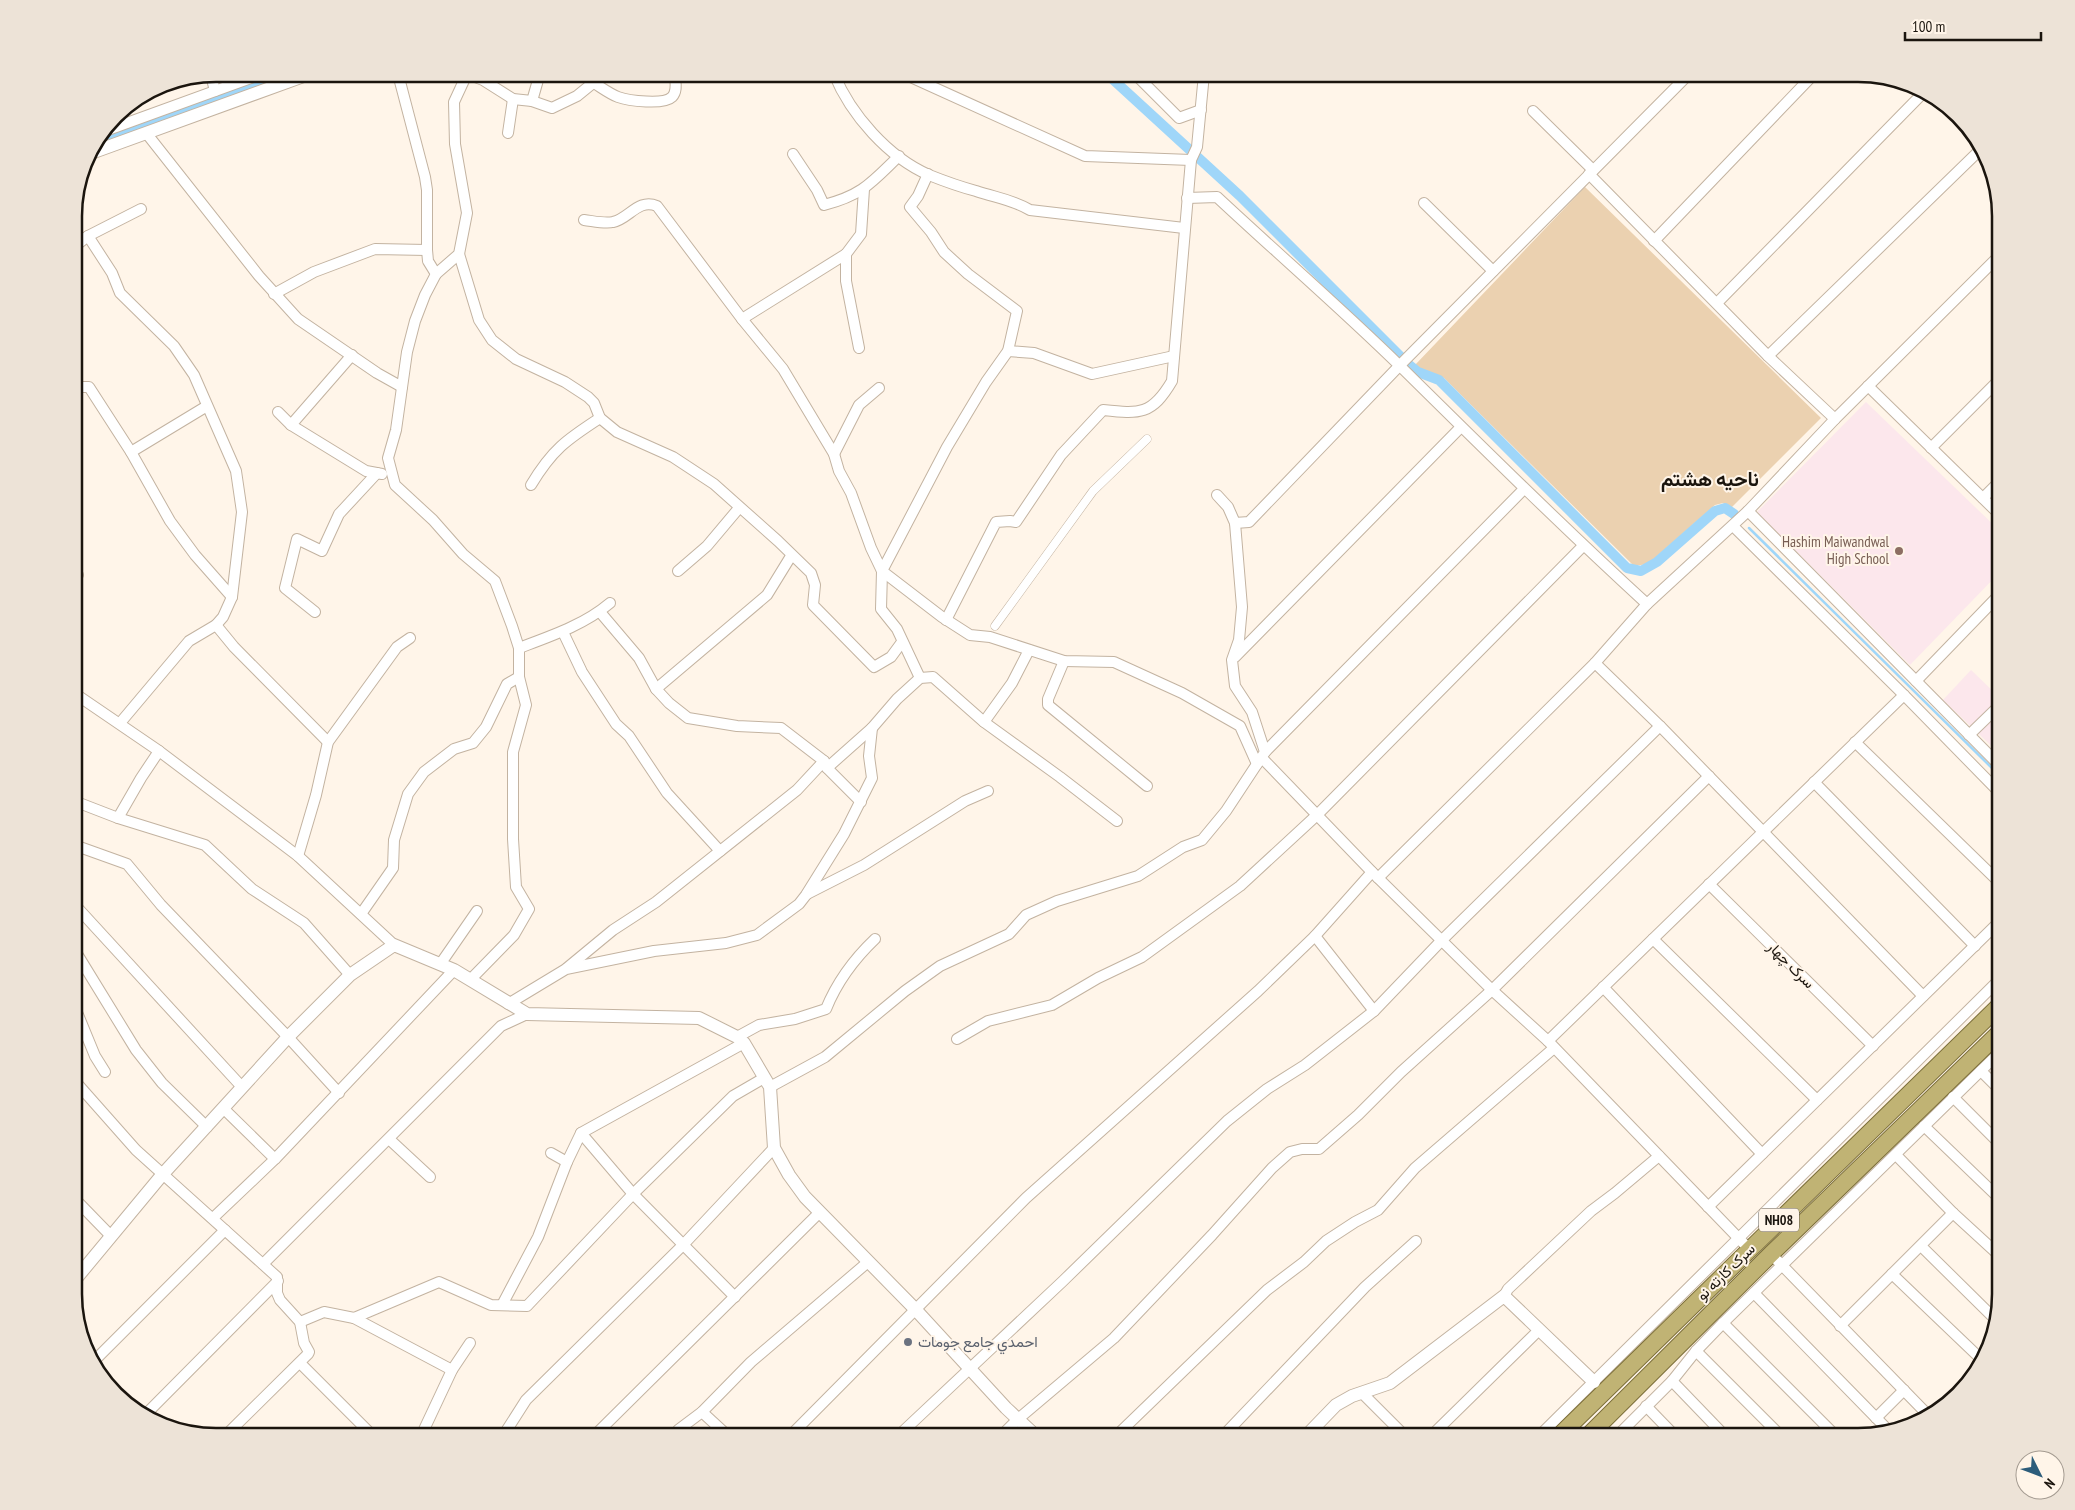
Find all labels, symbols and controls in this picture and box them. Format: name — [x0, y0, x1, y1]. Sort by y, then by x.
scale bar — [1905, 10, 2041, 42]
text: 100 m — [1912, 17, 1945, 36]
district label: ناحیه هشتم — [1661, 466, 1759, 492]
place label: Hashim Maiwandwal High School — [1782, 532, 1890, 568]
marker: Hashim Maiwandwal High School — [1893, 545, 1905, 557]
street label: سرک چهار — [1762, 936, 1819, 993]
road number: NH08 — [1759, 1208, 1799, 1232]
street label: سرک کارته نو — [1692, 1239, 1759, 1304]
place label: احمدي جامع جومات — [918, 1332, 1038, 1355]
marker: احمدي جامع جومات — [902, 1336, 914, 1348]
north arrow — [2015, 1450, 2065, 1500]
text: N — [2040, 1475, 2059, 1493]

